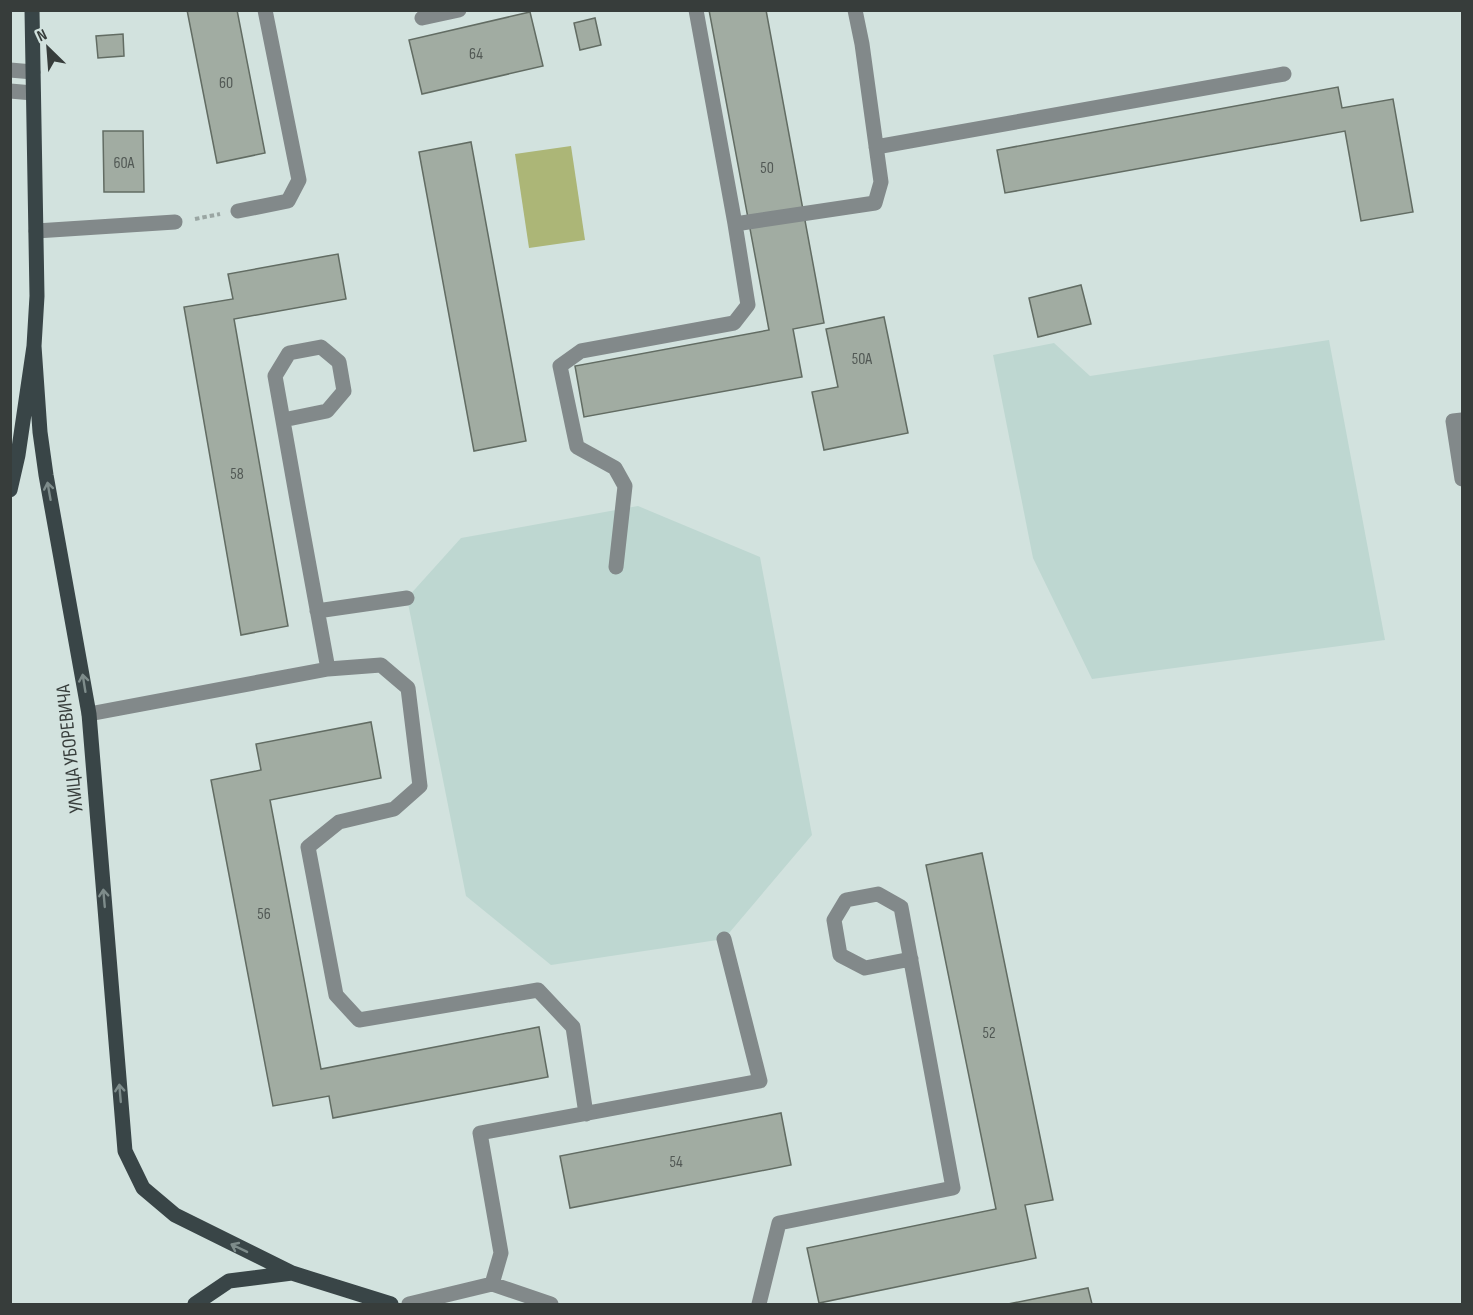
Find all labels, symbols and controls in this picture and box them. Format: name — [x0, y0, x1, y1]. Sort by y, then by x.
north arrow — [18, 18, 78, 78]
text: N — [34, 25, 50, 46]
house number: 64 — [469, 45, 483, 64]
house number: 60 — [219, 74, 233, 93]
house number: 60А — [114, 154, 135, 173]
house number: 50 — [760, 159, 774, 178]
house number: 50А — [852, 350, 872, 369]
house number: 58 — [230, 465, 244, 484]
one-way arrow — [43, 482, 54, 502]
one-way arrow — [78, 674, 89, 694]
street label: УЛИЦА УБОРЕВИЧА — [51, 683, 89, 814]
one-way arrow — [98, 889, 109, 909]
house number: 56 — [257, 905, 271, 924]
house number: 52 — [982, 1024, 996, 1043]
one-way arrow — [114, 1083, 125, 1103]
house number: 54 — [669, 1153, 683, 1172]
one-way arrow — [231, 1241, 249, 1253]

